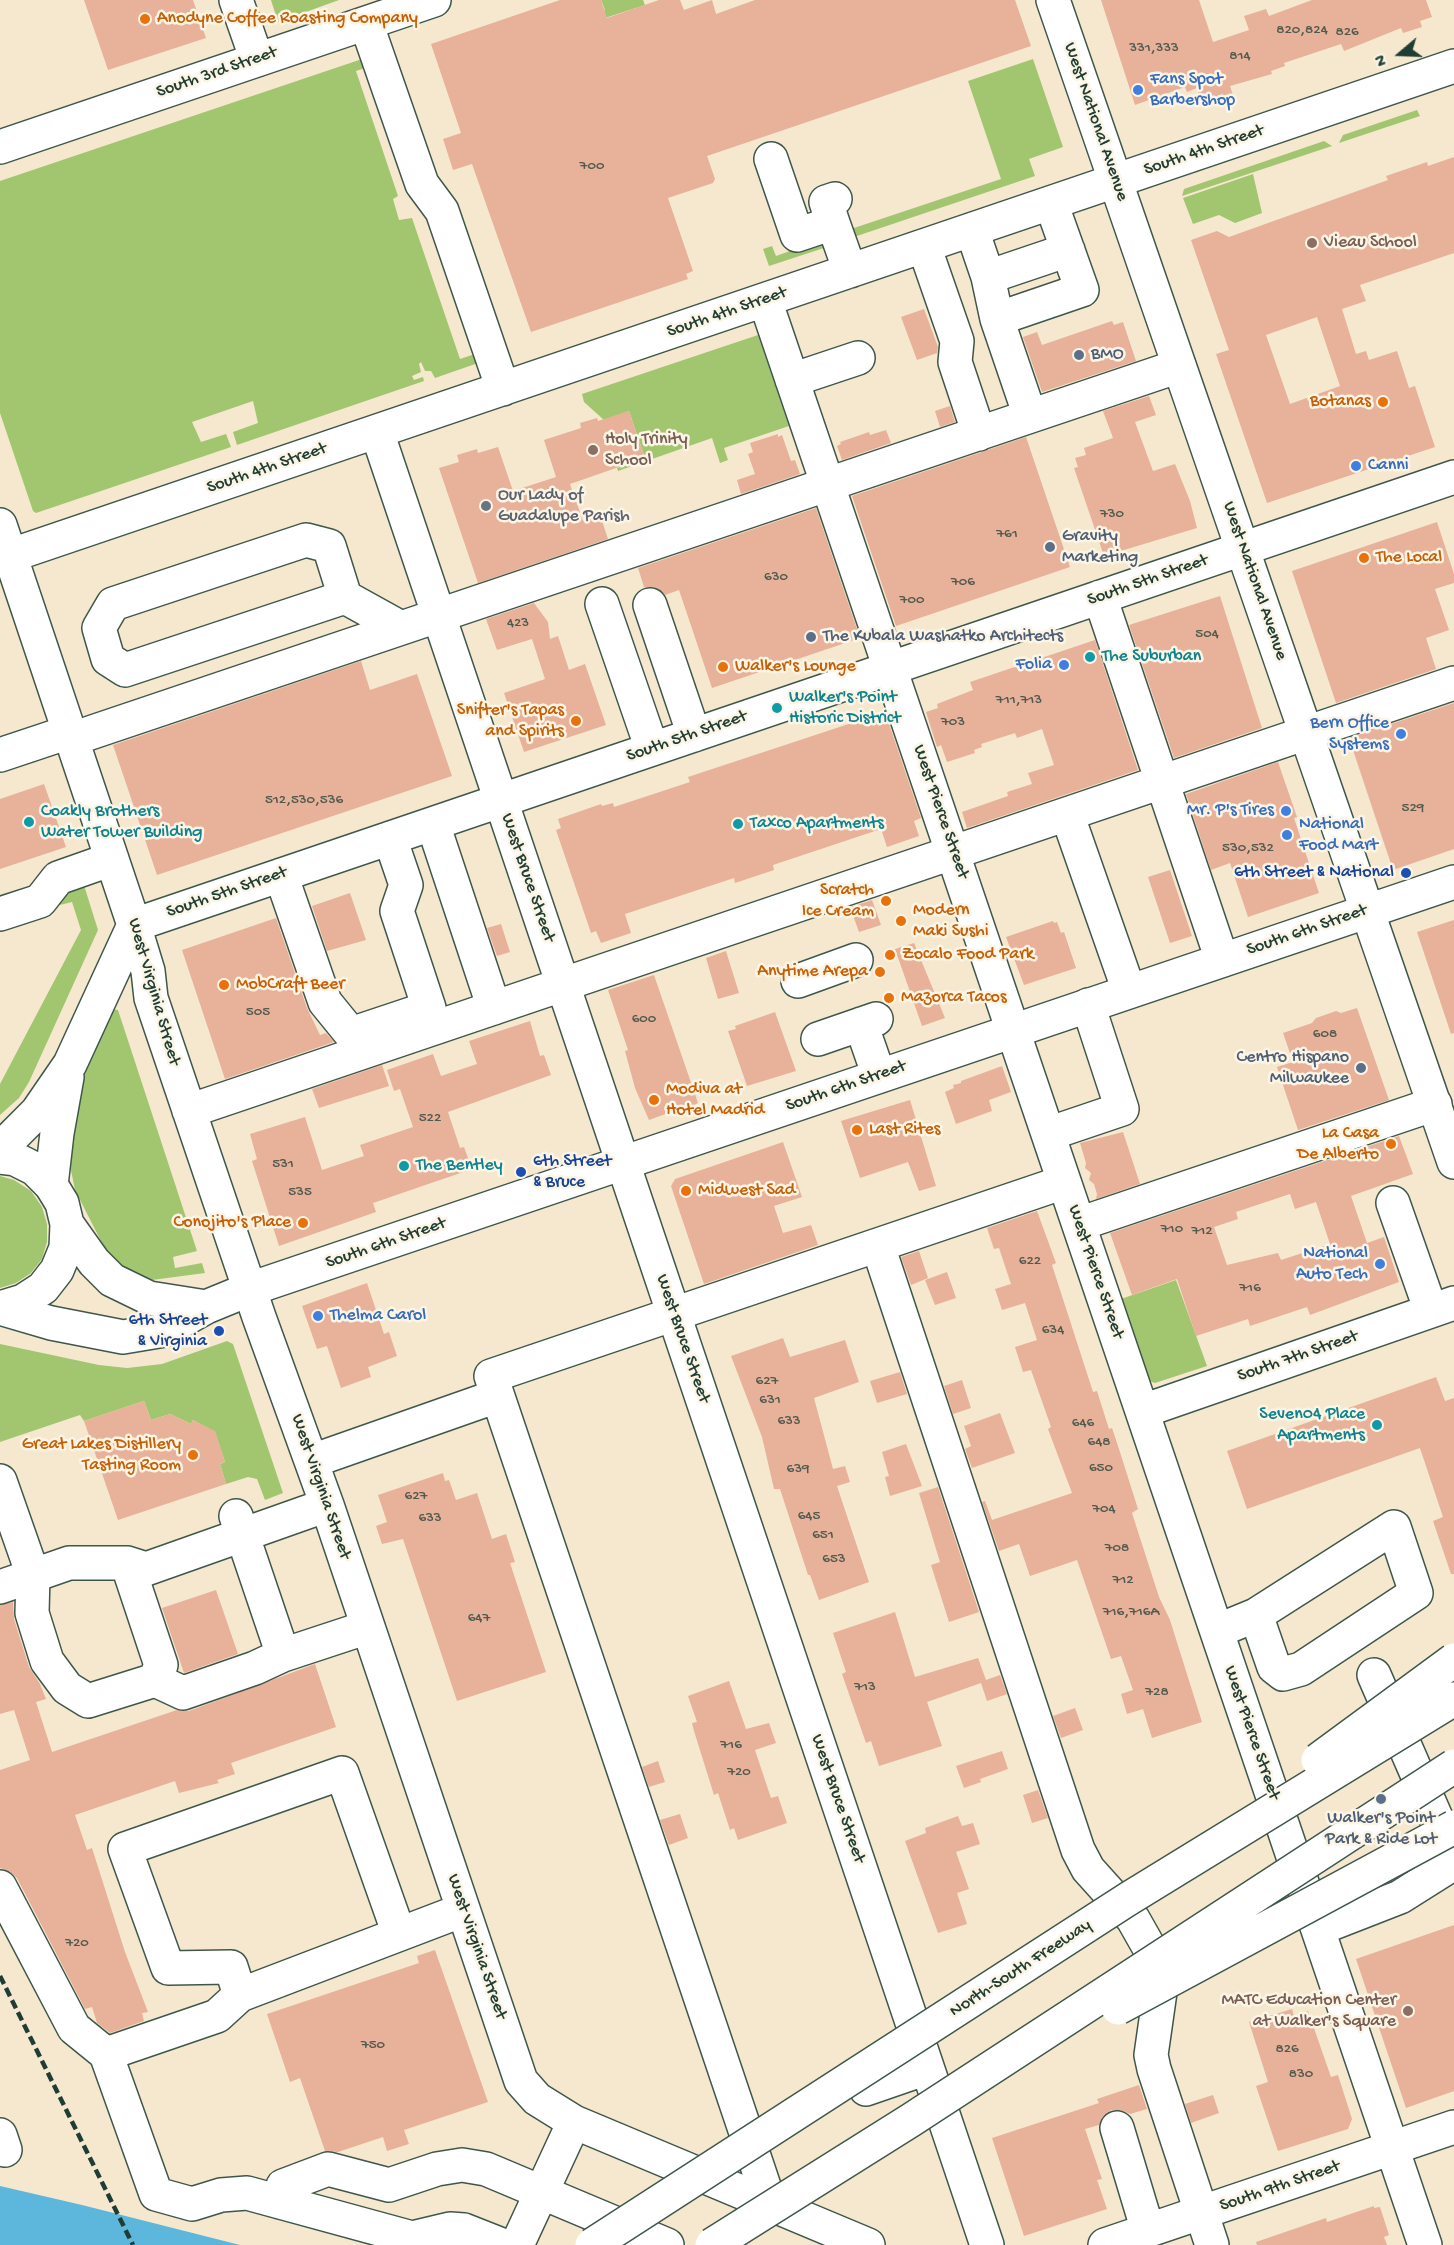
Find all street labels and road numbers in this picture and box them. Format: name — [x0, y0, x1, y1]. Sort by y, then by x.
street label: West National Avenue — [1058, 40, 1132, 204]
street label: South 3rd Street — [154, 42, 280, 104]
street label: South 4th Street — [1141, 120, 1267, 182]
street label: South 4th Street — [664, 282, 790, 344]
street label: South 4th Street — [204, 438, 330, 500]
street label: West National Avenue — [1217, 499, 1291, 663]
street label: South 5th Street — [1085, 550, 1211, 612]
street label: South 5th Street — [624, 706, 750, 768]
street label: West Pierce Street — [907, 742, 973, 882]
street label: West Bruce Street — [495, 811, 559, 945]
street label: South 5th Street — [164, 862, 290, 924]
street label: South 6th Street — [1244, 900, 1370, 962]
street label: West Virginia Street — [122, 916, 184, 1068]
street label: South 6th Street — [783, 1056, 909, 1118]
street label: West Pierce Street — [1062, 1202, 1128, 1342]
street label: South 6th Street — [323, 1213, 449, 1275]
street label: West Bruce Street — [650, 1272, 714, 1406]
street label: South 7th Street — [1235, 1326, 1361, 1388]
street label: West Virginia Street — [285, 1412, 355, 1562]
street label: West Pierce Street — [1218, 1663, 1284, 1803]
street label: West Bruce Street — [805, 1732, 869, 1866]
street label: West Virginia Street — [441, 1872, 511, 2022]
street label: North-South Freeway — [946, 1915, 1096, 2023]
street label: South 9th Street — [1217, 2156, 1343, 2218]

